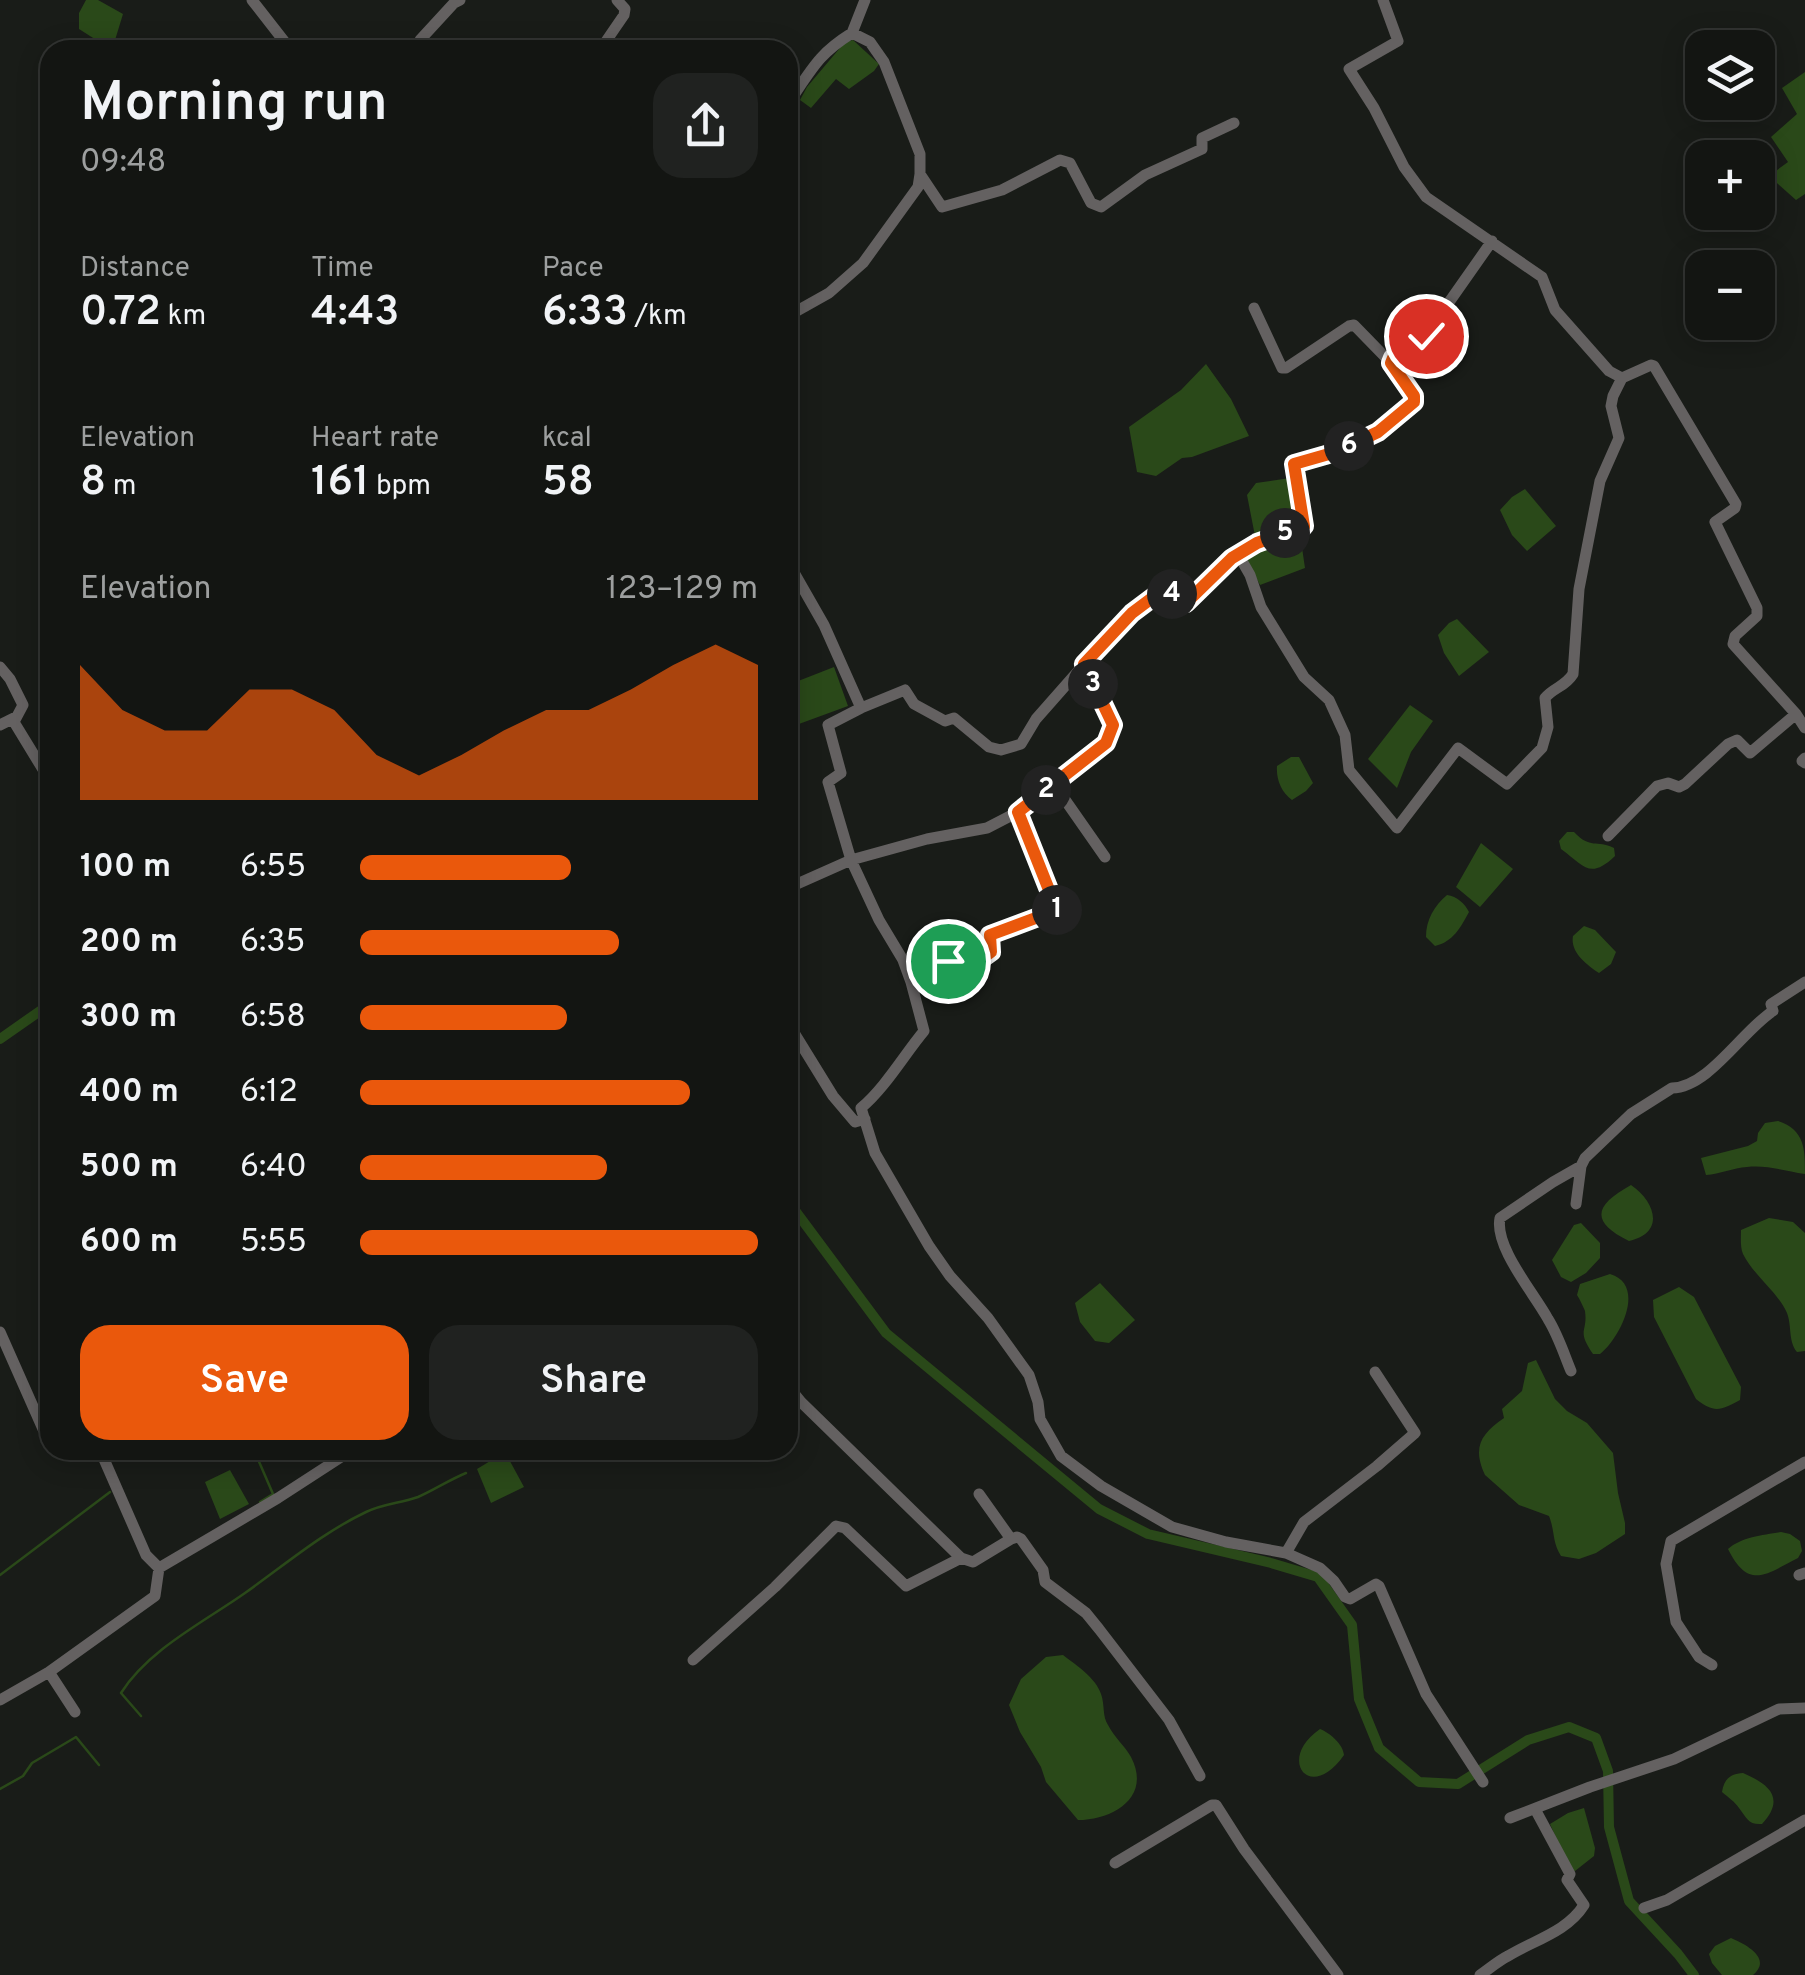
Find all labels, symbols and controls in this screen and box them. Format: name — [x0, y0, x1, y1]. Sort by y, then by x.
map controls — [1685, 30, 1775, 340]
button: layers — [1685, 30, 1775, 120]
text: Morning run — [80, 70, 388, 140]
button: share — [653, 73, 758, 178]
button: + — [1685, 140, 1775, 230]
text: 09:48 — [80, 143, 166, 183]
button: − — [1685, 250, 1775, 340]
text: Distance — [80, 251, 190, 287]
text: Time — [311, 251, 374, 287]
text: Pace — [542, 251, 604, 287]
text: 0.72 — [80, 287, 161, 340]
text: 4:43 — [311, 287, 400, 340]
text: 6:33 — [542, 287, 628, 340]
pin — [1384, 294, 1469, 379]
text: km — [161, 299, 206, 335]
text: /km — [628, 299, 687, 335]
icon: check — [1399, 309, 1454, 364]
text: Elevation — [80, 421, 195, 457]
text: Heart rate — [311, 421, 439, 457]
text: kcal — [542, 421, 592, 457]
pin: 6 — [1324, 421, 1374, 471]
text: 6 — [1340, 428, 1358, 464]
text: 8 — [80, 457, 106, 510]
text: 161 — [311, 457, 369, 510]
text: 58 — [542, 457, 594, 510]
text: m — [106, 469, 136, 505]
text: bpm — [369, 469, 431, 505]
pin: 5 — [1260, 508, 1310, 558]
text: 5 — [1276, 515, 1294, 551]
pin: 4 — [1147, 569, 1197, 619]
text: Elevation — [80, 570, 212, 610]
text: 123–129 m — [606, 570, 758, 610]
text: 4 — [1163, 576, 1181, 612]
pin: 3 — [1068, 659, 1118, 709]
text: 3 — [1085, 666, 1101, 702]
pin: 2 — [1021, 765, 1071, 815]
text: 2 — [1037, 772, 1055, 808]
text: 100 m — [80, 848, 171, 888]
text: 6:55 — [240, 848, 306, 888]
pin: 1 — [1032, 885, 1082, 935]
text: 1 — [1051, 892, 1063, 928]
pin — [906, 919, 991, 1004]
text: 200 m — [80, 923, 178, 963]
text: 6:35 — [240, 923, 305, 963]
icon: arrive — [921, 934, 976, 989]
text: 300 m — [80, 998, 177, 1038]
text: 6:58 — [240, 998, 306, 1038]
text: 400 m — [80, 1073, 179, 1113]
text: 6:12 — [240, 1073, 298, 1113]
text: 500 m — [80, 1148, 178, 1188]
text: 6:40 — [240, 1148, 307, 1188]
text: 600 m — [80, 1223, 178, 1263]
text: 5:55 — [240, 1223, 307, 1263]
button: Save — [80, 1325, 409, 1440]
button: Share — [429, 1325, 758, 1440]

